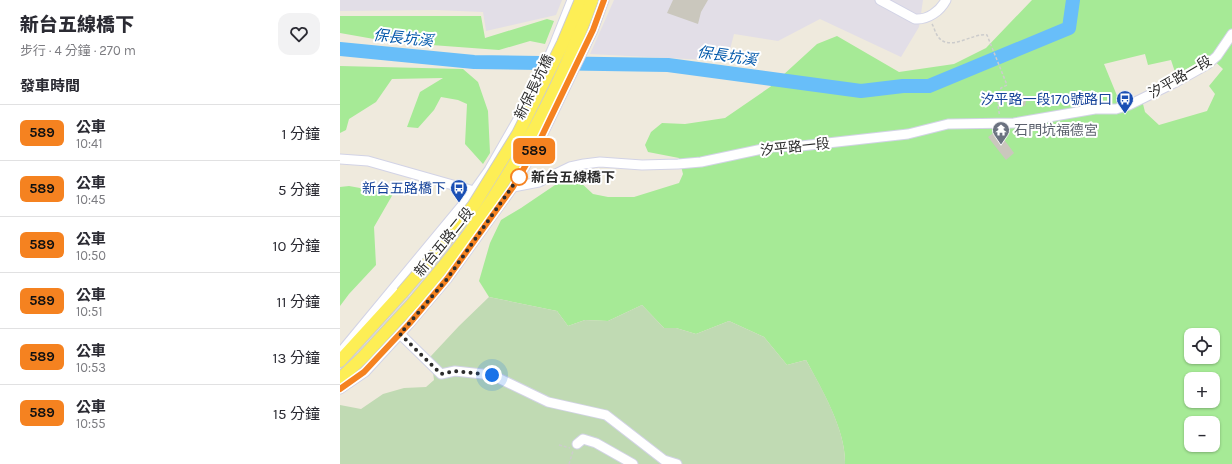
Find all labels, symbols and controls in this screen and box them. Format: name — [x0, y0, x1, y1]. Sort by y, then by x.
button: heart — [278, 13, 320, 55]
text: 新台五線橋下 — [20, 14, 134, 36]
water label: 保長坑溪 — [372, 26, 436, 50]
text: 步行 · 4 分鐘 · 270 m — [20, 43, 136, 58]
water label: 保長坑溪 — [696, 43, 760, 69]
street label: 新保長坑橋 — [511, 52, 557, 122]
street label: 汐平路一段 — [1145, 52, 1215, 102]
text: 發車時間 — [20, 77, 80, 95]
bus stop icon: 汐平路一段170號路口 — [1115, 89, 1135, 114]
place label: 汐平路一段170號路口 — [980, 91, 1112, 108]
text: 公車 — [76, 118, 106, 136]
temple icon: 石門坑福德宮 — [991, 120, 1011, 145]
place label: 石門坑福德宮 — [1014, 122, 1098, 139]
text: 589 — [29, 124, 55, 141]
text: 1 分鐘 — [281, 125, 320, 143]
street label: 汐平路一段 — [759, 135, 831, 159]
text: 10:41 — [76, 136, 103, 151]
line badge: 589 — [511, 138, 557, 164]
text: 589 — [521, 142, 547, 159]
marker: 新台五線橋下 — [510, 168, 528, 186]
place label: 新台五線橋下 — [531, 169, 615, 186]
text: 公車 — [76, 174, 106, 192]
bus stop icon: 新台五路橋下 — [449, 178, 469, 203]
text: 589 — [29, 180, 55, 197]
place label: 新台五路橋下 — [362, 180, 446, 197]
text: 5 分鐘 — [278, 181, 320, 199]
text: 10:45 — [76, 192, 106, 207]
street label: 新台五路二段 — [411, 204, 477, 280]
text: 公車 — [76, 230, 106, 248]
text: 589 — [29, 236, 55, 253]
text: 10 分鐘 — [273, 237, 320, 255]
text: 10:50 — [76, 248, 106, 263]
text: 公車 — [76, 286, 106, 304]
text: 589 — [29, 292, 55, 309]
text: 11 分鐘 — [277, 293, 320, 311]
text: 10:51 — [76, 304, 103, 319]
map controls — [1184, 328, 1220, 452]
button: locate — [1184, 328, 1220, 364]
text: 公車 — [76, 342, 106, 360]
text: 589 — [29, 348, 55, 365]
text: 13 分鐘 — [273, 349, 320, 367]
text: 10:53 — [76, 360, 106, 375]
your location — [482, 365, 502, 385]
button: + — [1184, 372, 1220, 408]
text: 公車 — [76, 398, 106, 416]
text: 589 — [29, 404, 55, 421]
text: 15 分鐘 — [273, 405, 320, 423]
text: 10:55 — [76, 416, 106, 431]
button: − — [1184, 416, 1220, 452]

